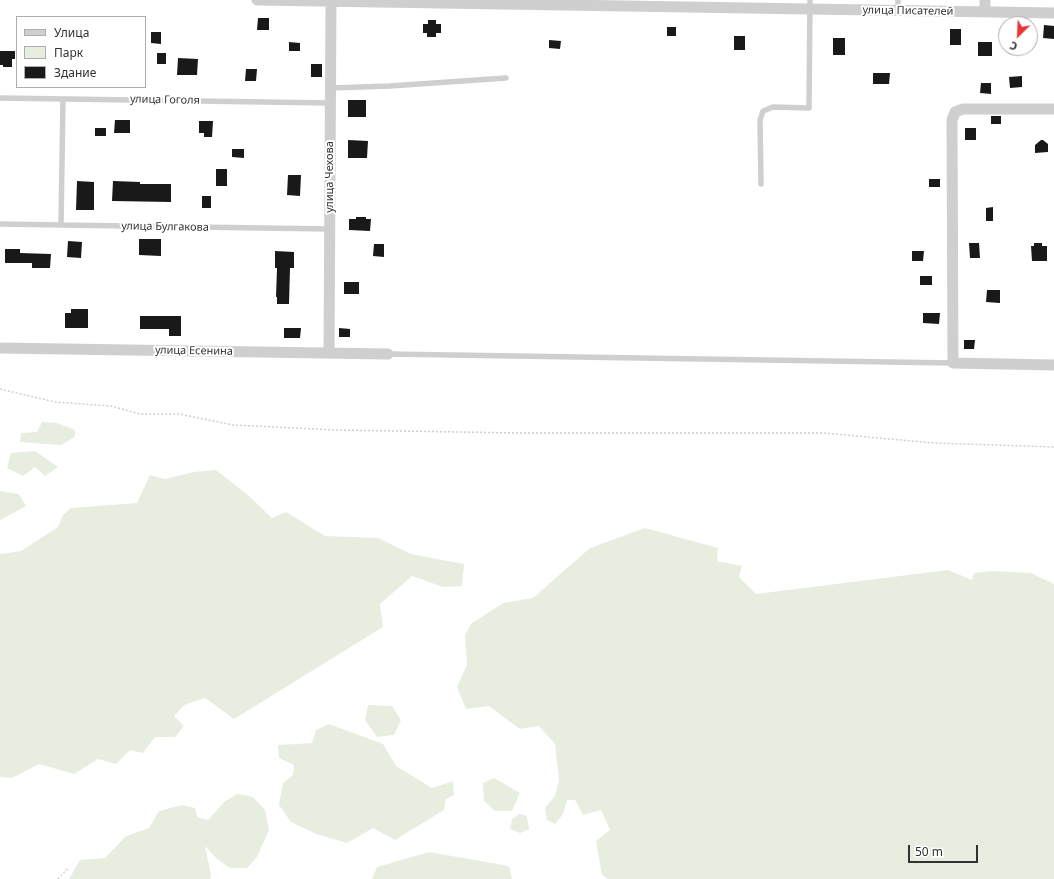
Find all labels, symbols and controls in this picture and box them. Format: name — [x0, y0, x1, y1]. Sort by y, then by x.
street label: улица Писателей — [863, 4, 953, 18]
legend — [16, 16, 146, 88]
north arrow — [998, 16, 1038, 56]
text: Улица — [54, 24, 89, 41]
text: С — [1007, 38, 1020, 55]
text: Парк — [54, 44, 83, 61]
text: Здание — [54, 64, 96, 81]
street label: улица Гоголя — [130, 93, 200, 107]
street label: улица Чехова — [323, 141, 337, 213]
street label: улица Булгакова — [121, 220, 209, 234]
street label: улица Есенина — [155, 344, 233, 358]
scale bar — [910, 837, 980, 863]
text: 50 m — [915, 843, 943, 860]

